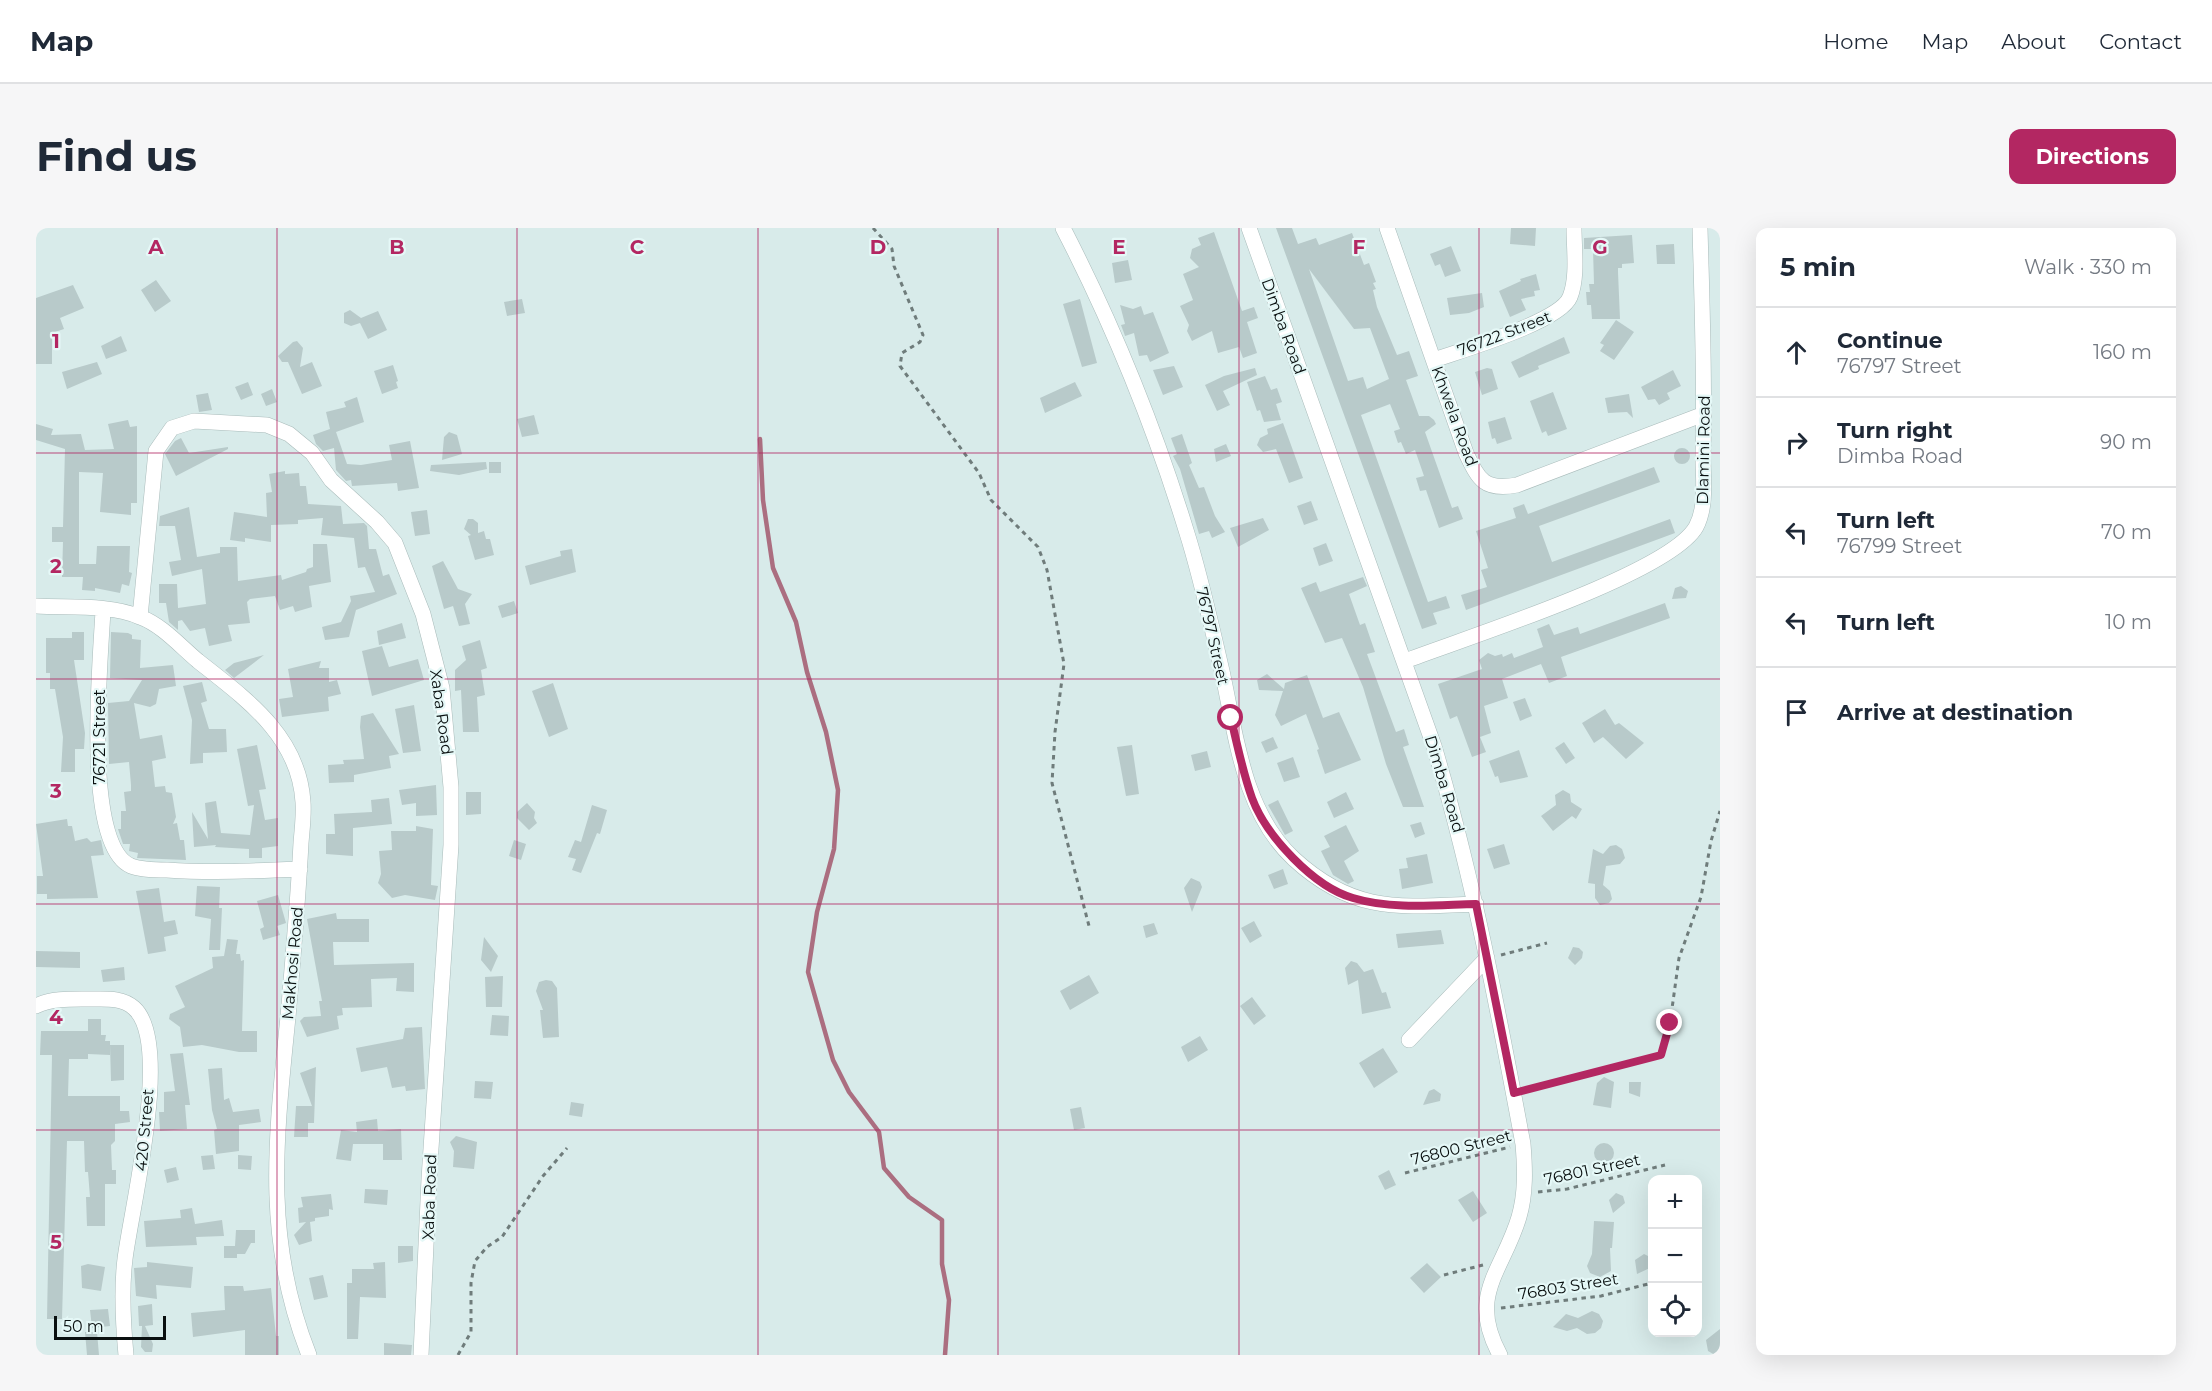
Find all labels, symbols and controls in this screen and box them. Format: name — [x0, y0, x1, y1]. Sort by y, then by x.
text: Map — [30, 24, 93, 58]
text: Home — [1823, 29, 1888, 54]
text: Map — [1921, 29, 1968, 54]
text: About — [2001, 29, 2066, 54]
text: Contact — [2099, 29, 2182, 54]
button: Directions — [2009, 129, 2176, 184]
text: Find us — [36, 130, 197, 182]
text: A — [147, 235, 164, 259]
text: B — [389, 235, 405, 259]
text: C — [630, 235, 645, 259]
text: D — [870, 235, 886, 259]
text: E — [1112, 235, 1126, 259]
text: F — [1353, 235, 1366, 259]
text: G — [1592, 235, 1608, 259]
text: 5 min — [1780, 251, 1856, 283]
text: Walk · 330 m — [2024, 255, 2152, 279]
street label: Dimba Road — [1257, 276, 1310, 377]
street label: 76722 Street — [1455, 307, 1554, 360]
text: Continue — [1837, 327, 1943, 354]
text: 1 — [52, 329, 60, 353]
icon: ahead — [1780, 336, 1813, 369]
text: 160 m — [2093, 340, 2152, 364]
text: 76797 Street — [1837, 354, 1962, 378]
street label: Khwela Road — [1428, 363, 1481, 469]
street label: Dlamini Road — [1693, 395, 1714, 505]
text: Turn right — [1837, 417, 1952, 444]
icon: right — [1780, 426, 1813, 459]
text: 90 m — [2100, 430, 2152, 454]
text: Dimba Road — [1837, 444, 1963, 468]
text: Turn left — [1837, 507, 1935, 534]
icon: left — [1780, 516, 1813, 549]
text: 70 m — [2101, 520, 2152, 544]
text: 76799 Street — [1837, 534, 1962, 558]
text: 2 — [50, 554, 62, 578]
street label: 76797 Street — [1192, 585, 1233, 687]
icon: left — [1780, 606, 1813, 639]
text: Turn left — [1837, 609, 1935, 636]
text: 10 m — [2105, 610, 2152, 634]
street label: Xaba Road — [426, 668, 457, 756]
street label: 76721 Street — [90, 689, 109, 785]
icon: arrive — [1780, 696, 1813, 729]
text: Arrive at destination — [1837, 699, 2073, 726]
route start — [1217, 704, 1243, 730]
street label: Dimba Road — [1421, 733, 1468, 835]
text: 3 — [49, 779, 62, 803]
street label: Makhosi Road — [278, 906, 307, 1020]
text: 4 — [49, 1005, 63, 1029]
route end — [1656, 1009, 1682, 1035]
street label: 420 Street — [131, 1088, 158, 1172]
street label: 76800 Street — [1409, 1126, 1514, 1169]
street label: 76801 Street — [1542, 1150, 1642, 1189]
street label: Xaba Road — [419, 1154, 440, 1240]
map controls — [1648, 1175, 1702, 1337]
button: + — [1648, 1175, 1702, 1229]
button: − — [1648, 1229, 1702, 1283]
text: 5 — [50, 1230, 62, 1254]
street label: 76803 Street — [1517, 1269, 1620, 1304]
button: locate — [1648, 1283, 1702, 1337]
scale bar — [54, 1313, 166, 1340]
text: 50 m — [63, 1317, 104, 1336]

